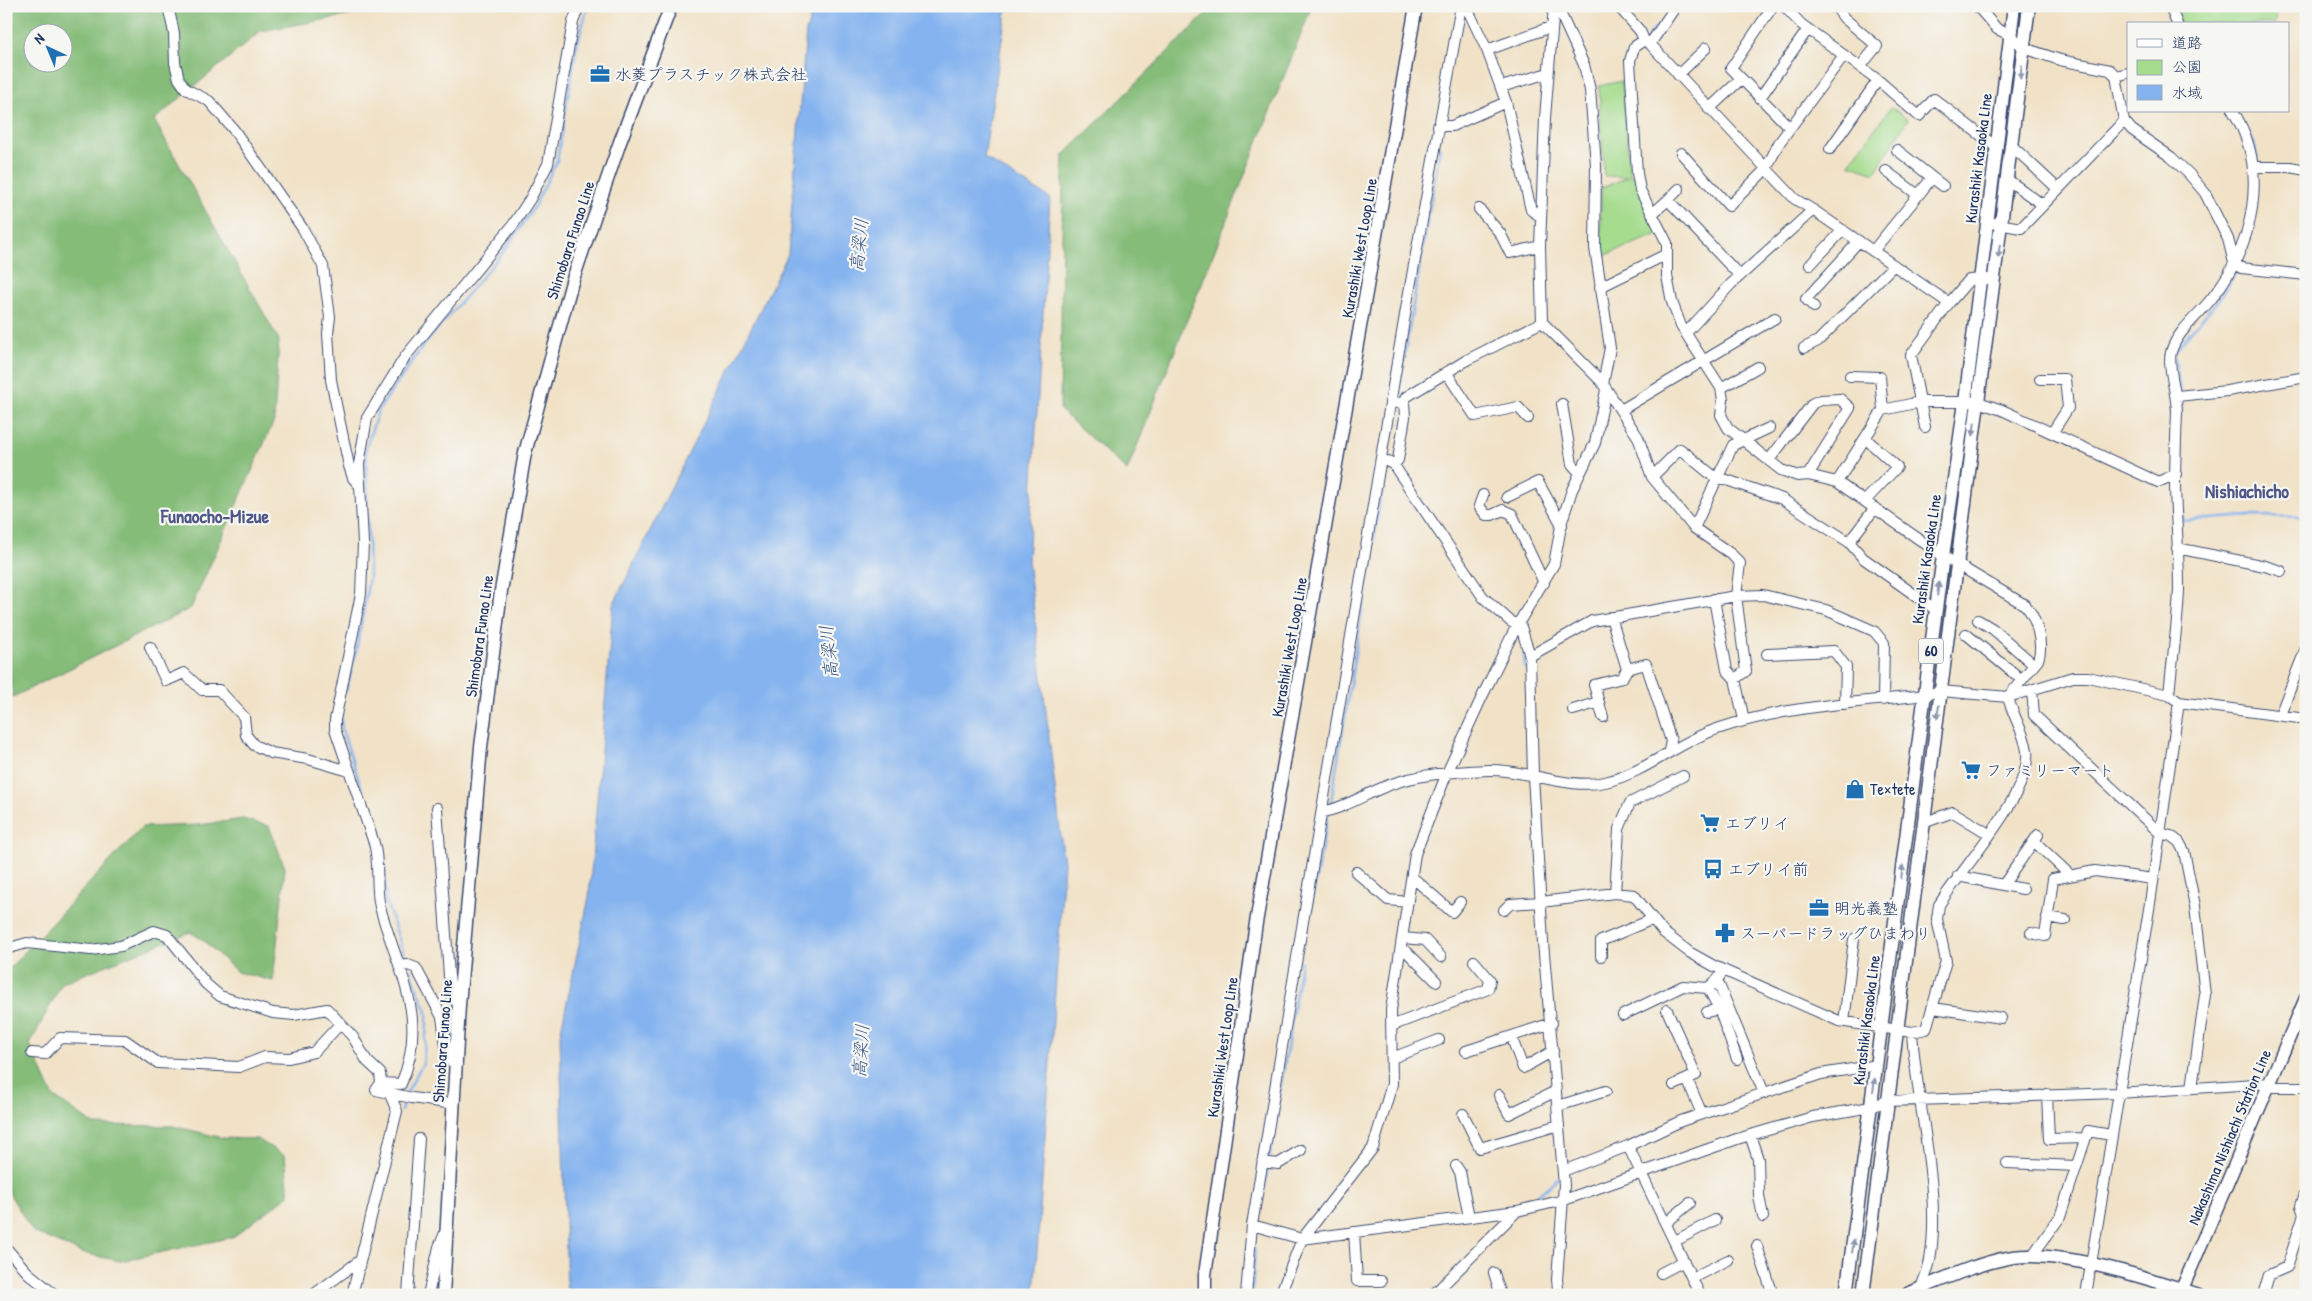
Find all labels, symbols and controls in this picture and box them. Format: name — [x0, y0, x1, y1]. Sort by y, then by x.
north arrow — [22, 22, 72, 72]
legend — [2127, 22, 2290, 112]
text: N — [29, 28, 48, 48]
text: 道路 — [2172, 32, 2202, 53]
text: 公園 — [2172, 56, 2202, 77]
office icon: 水菱プラスチック株式会社 — [589, 63, 611, 85]
place label: 水菱プラスチック株式会社 — [615, 63, 807, 85]
one-way arrow — [2017, 64, 2025, 80]
text: 水域 — [2172, 82, 2202, 103]
street label: Kurashiki Kasaoka Line — [1959, 91, 1997, 224]
street label: Kurashiki West Loop Line — [1336, 176, 1382, 320]
street label: Shimobara Funao Line — [541, 177, 600, 302]
water label: 高梁川 — [843, 217, 874, 273]
one-way arrow — [1995, 243, 2003, 259]
one-way arrow — [1970, 421, 1978, 437]
district label: Nishiachicho — [2205, 478, 2289, 504]
street label: Kurashiki Kasaoka Line — [1906, 492, 1946, 625]
district label: Funaocho-Mizue — [160, 503, 269, 529]
street label: Shimobara Funao Line — [460, 573, 499, 698]
street label: Kurashiki West Loop Line — [1266, 575, 1312, 719]
one-way arrow — [1935, 581, 1943, 597]
water label: 高梁川 — [813, 624, 844, 680]
road number: 60 — [1918, 638, 1944, 664]
one-way arrow — [1934, 704, 1942, 720]
supermarket icon: ファミリーマート — [1960, 759, 1982, 781]
place label: ファミリーマート — [1986, 759, 2114, 781]
shop icon: Te×tete — [1844, 778, 1866, 800]
place label: Te×tete — [1870, 778, 1916, 800]
supermarket icon: エブリイ — [1699, 812, 1721, 834]
place label: エブリイ — [1725, 812, 1789, 834]
bus stop icon: エブリイ前 — [1702, 858, 1724, 880]
place label: エブリイ前 — [1728, 858, 1808, 880]
one-way arrow — [1898, 864, 1906, 880]
office icon: 明光義塾 — [1808, 897, 1830, 919]
place label: 明光義塾 — [1834, 897, 1898, 919]
pharmacy icon: スーパードラッグひまわり — [1714, 922, 1736, 944]
place label: スーパードラッグひまわり — [1740, 922, 1931, 944]
street label: Kurashiki Kasaoka Line — [1847, 953, 1885, 1086]
street label: Kurashiki West Loop Line — [1201, 975, 1243, 1119]
street label: Shimobara Funao Line — [427, 978, 457, 1103]
water label: 高梁川 — [846, 1023, 875, 1079]
street label: Nakashima Nishiachi Station Line — [2182, 1045, 2276, 1228]
one-way arrow — [1870, 1077, 1878, 1093]
one-way arrow — [1849, 1238, 1857, 1254]

